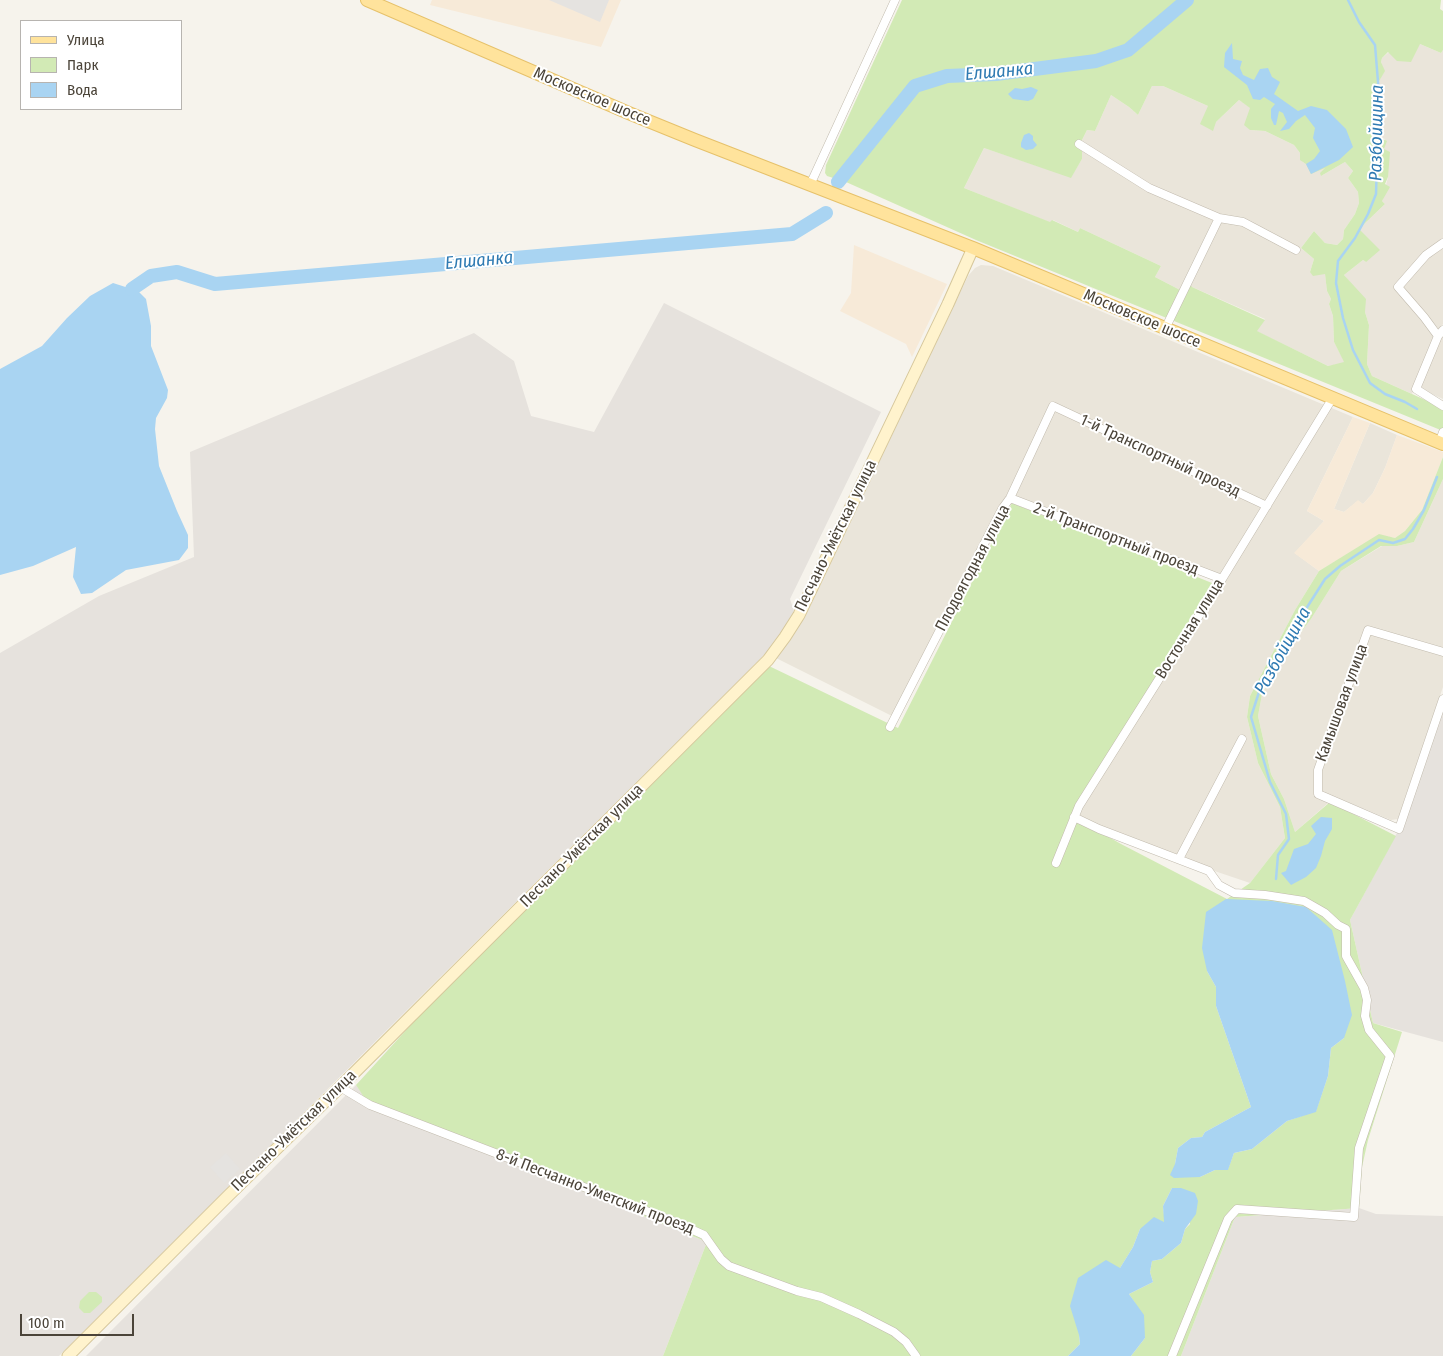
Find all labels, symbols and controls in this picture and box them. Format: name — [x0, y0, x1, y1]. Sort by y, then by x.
legend — [20, 20, 182, 110]
text: Улица — [67, 31, 105, 49]
text: Парк — [67, 56, 98, 74]
water label: Елшанка — [964, 58, 1034, 86]
street label: Московское шоссе — [530, 64, 654, 130]
text: Вода — [67, 81, 98, 99]
water label: Разбойщина — [1365, 85, 1389, 181]
water label: Елшанка — [444, 247, 514, 275]
street label: Московское шоссе — [1080, 286, 1204, 352]
street label: 1-й Транспортный проезд — [1077, 410, 1243, 502]
street label: Песчано-Умётская улица — [791, 457, 881, 615]
street label: 2-й Транспортный проезд — [1031, 499, 1201, 579]
street label: Плодоягодная улица — [932, 501, 1014, 635]
street label: Восточная улица — [1152, 575, 1228, 683]
water label: Разбойщина — [1250, 604, 1316, 698]
street label: Камышовая улица — [1312, 641, 1372, 765]
street label: Песчано-Умётская улица — [516, 780, 648, 912]
street label: Песчано-Умётская улица — [227, 1066, 361, 1196]
street label: 8-й Песчанно-Уметский проезд — [493, 1145, 697, 1239]
scale bar — [22, 1304, 136, 1336]
text: 100 m — [28, 1314, 65, 1332]

